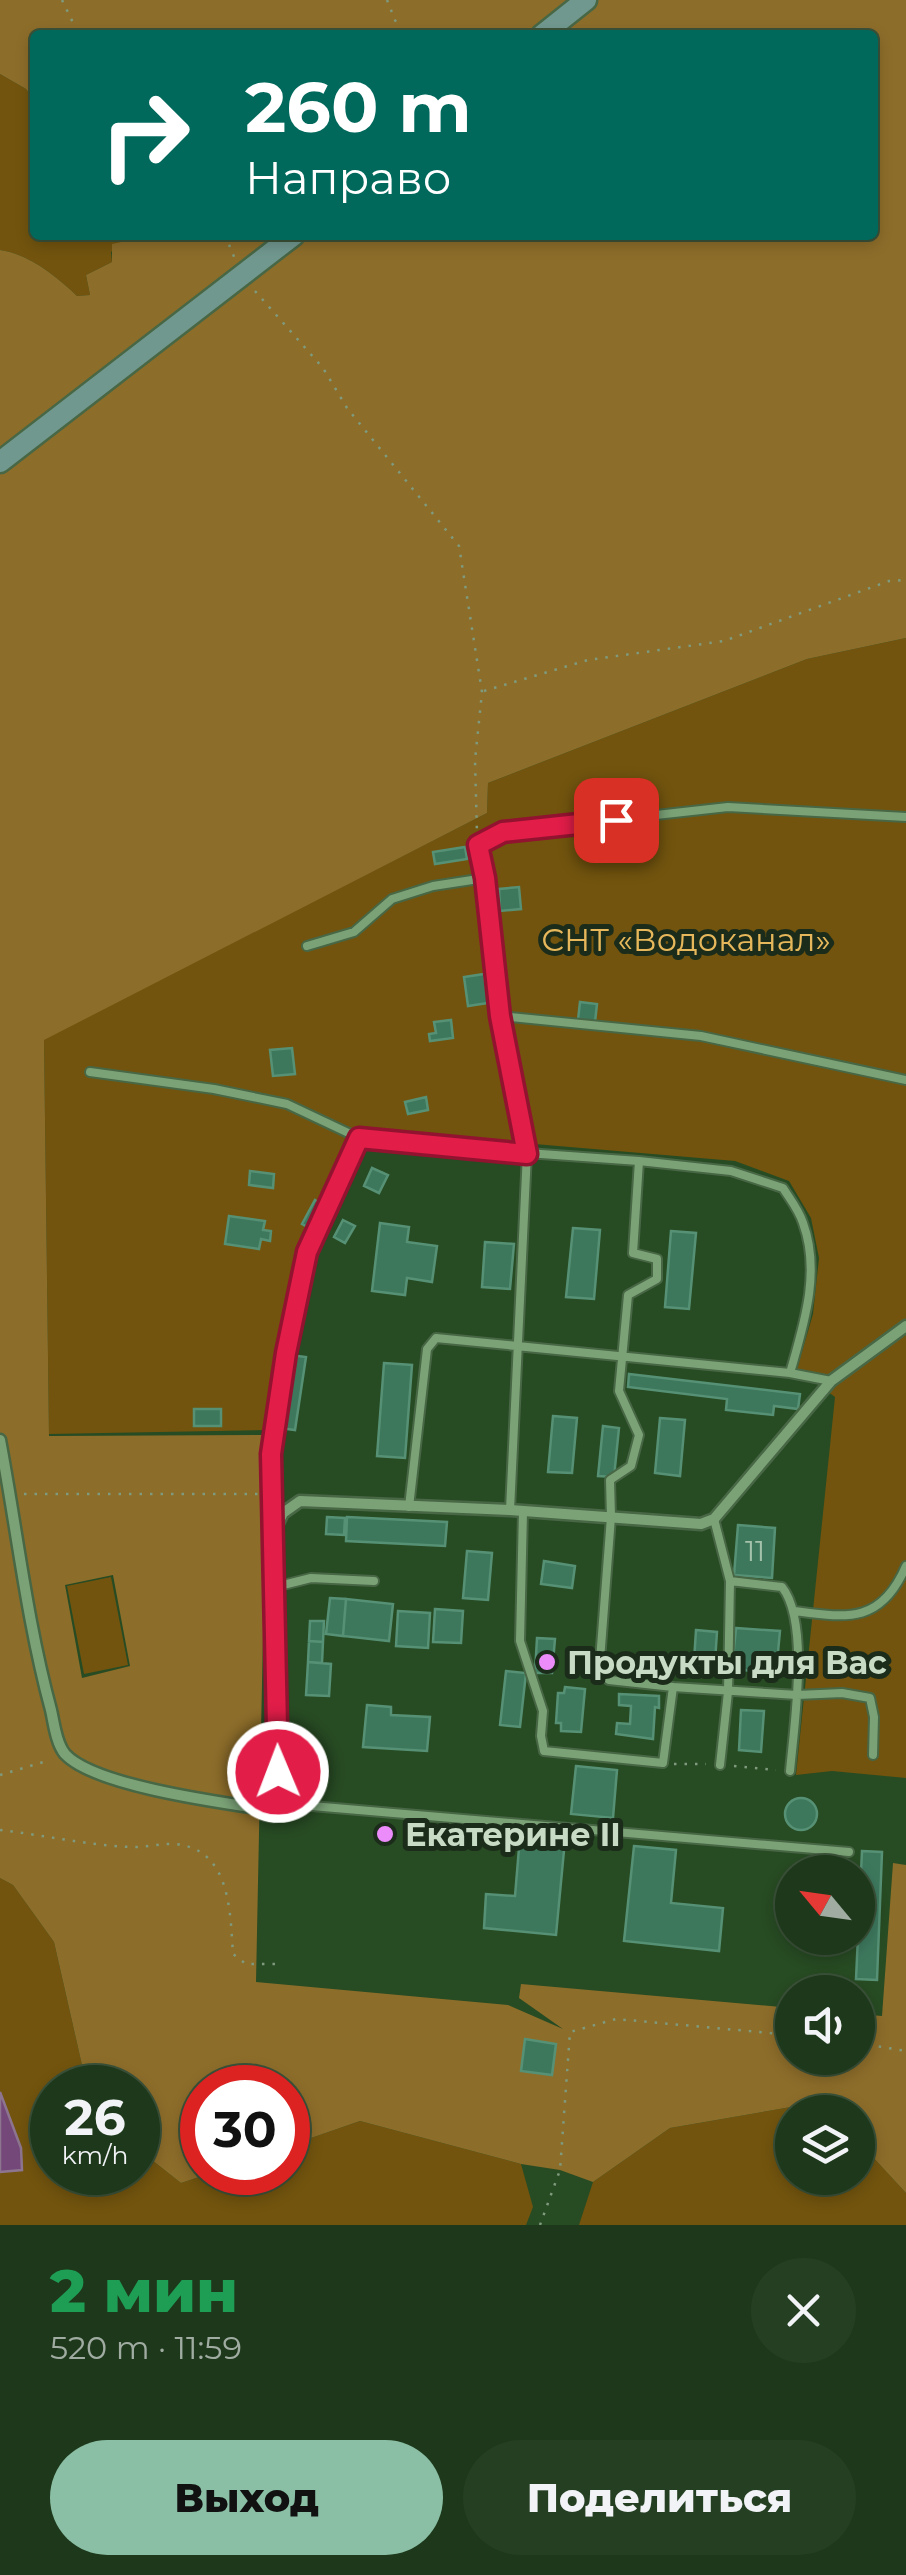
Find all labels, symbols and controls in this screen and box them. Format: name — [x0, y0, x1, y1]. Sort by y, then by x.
text: 260 m — [245, 64, 472, 150]
icon: right — [80, 70, 210, 200]
text: Направо — [245, 150, 451, 205]
pin — [574, 778, 659, 863]
icon: arrive — [589, 793, 644, 848]
park label: СНТ «Водоканал» — [541, 920, 831, 959]
house number: 11 — [745, 1534, 765, 1568]
place label: Продукты для Вас — [567, 1643, 887, 1682]
marker: Продукты для Вас — [536, 1651, 558, 1673]
position arrow — [226, 1720, 330, 1824]
place label: Екатерине II — [405, 1815, 621, 1854]
marker: Екатерине II — [374, 1823, 396, 1845]
north arrow — [775, 1855, 875, 1955]
map controls — [775, 1855, 875, 2195]
button: sound — [775, 1975, 875, 2075]
speed limit sign: 30 — [180, 2065, 310, 2195]
text: 26 — [64, 2087, 126, 2148]
button: layers — [775, 2095, 875, 2195]
text: km/h — [62, 2140, 128, 2170]
text: 2 мин — [50, 2254, 238, 2327]
button: close — [751, 2258, 856, 2363]
text: 520 m · 11:59 — [50, 2328, 242, 2367]
button: Выход — [50, 2440, 443, 2555]
button: Поделиться — [463, 2440, 856, 2555]

